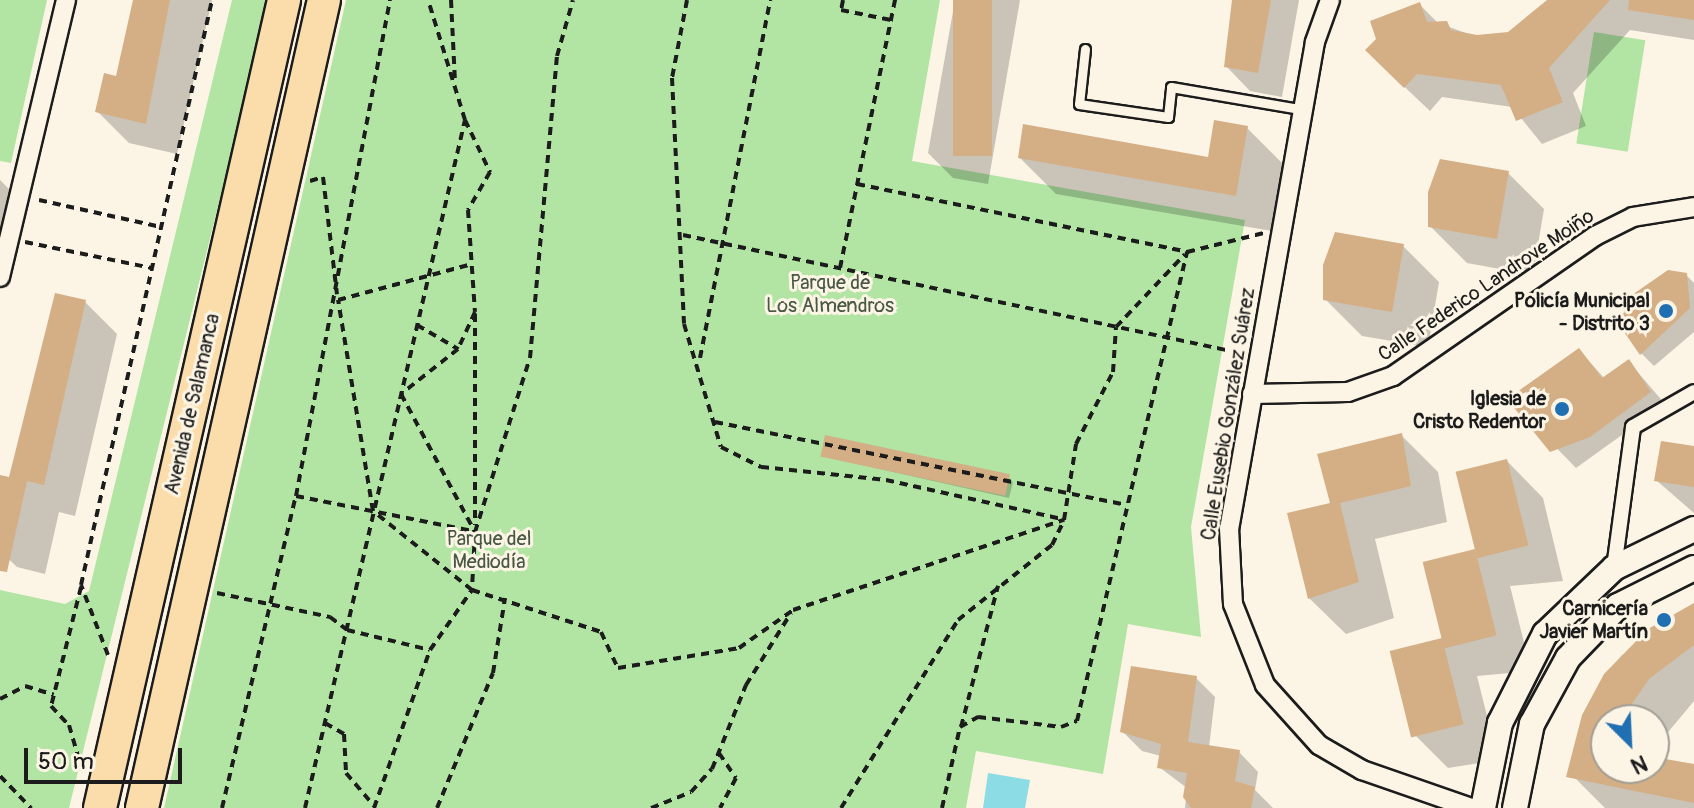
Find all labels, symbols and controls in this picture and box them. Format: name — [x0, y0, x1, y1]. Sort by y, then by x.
street label: Calle Federico Landrove Moiño — [1374, 204, 1598, 366]
park label: Parque de Los Almendros — [766, 271, 894, 318]
street label: Calle Eusebio González Suárez — [1196, 286, 1260, 542]
place label: Policía Municipal - Distrito 3 — [1514, 288, 1650, 335]
marker: Policía Municipal - Distrito 3 — [1657, 302, 1675, 320]
street label: Avenida de Salamanca — [159, 311, 225, 497]
place label: Iglesia de Cristo Redentor — [1413, 386, 1546, 433]
marker: Iglesia de Cristo Redentor — [1553, 400, 1571, 418]
park label: Parque del Mediodía — [447, 527, 531, 574]
place label: Carnicería Javier Martín — [1539, 596, 1648, 643]
marker: Carnicería Javier Martín — [1655, 611, 1673, 629]
north arrow — [1590, 704, 1670, 784]
scale bar — [28, 732, 186, 782]
text: 50 m — [38, 747, 94, 776]
text: N — [1626, 748, 1651, 780]

